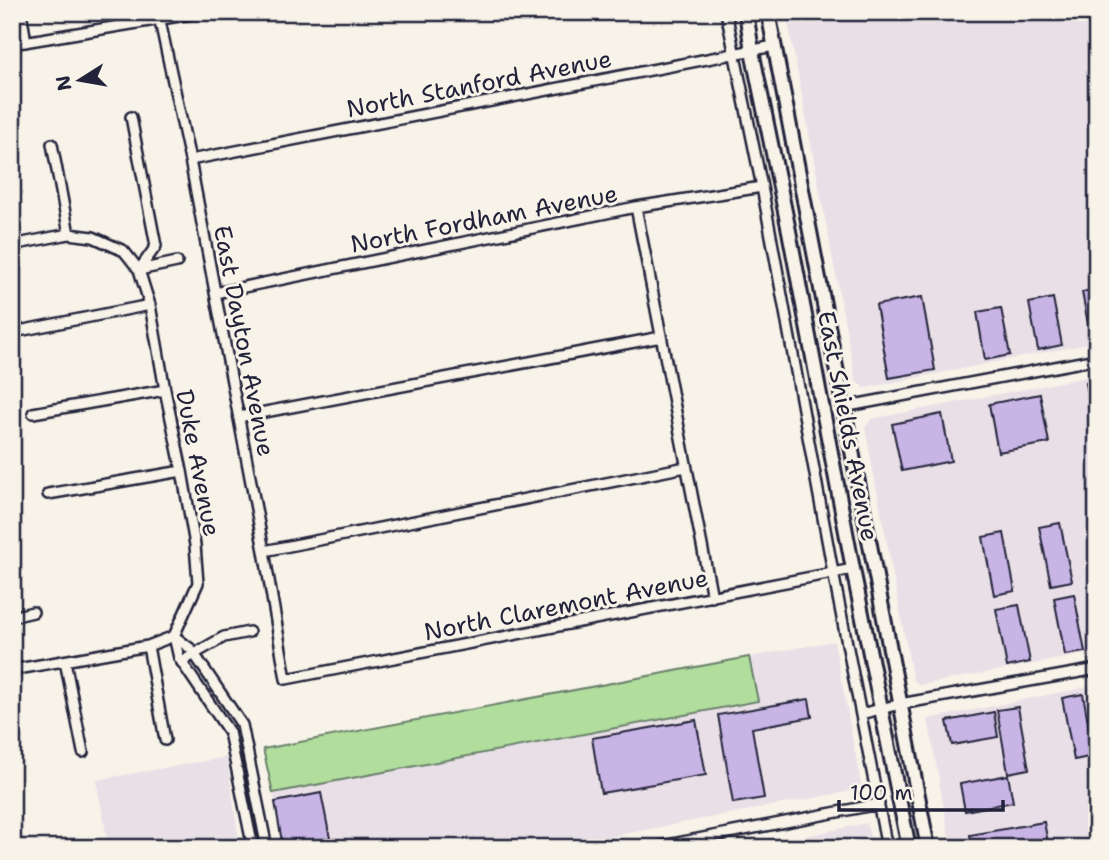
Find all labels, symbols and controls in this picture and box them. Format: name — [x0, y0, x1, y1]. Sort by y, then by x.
street label: North Stanford Avenue — [344, 43, 614, 125]
north arrow — [46, 46, 116, 116]
text: N — [50, 73, 78, 93]
street label: North Fordham Avenue — [348, 177, 620, 261]
street label: East Dayton Avenue — [206, 223, 282, 459]
street label: East Shields Avenue — [810, 308, 886, 544]
street label: Duke Avenue — [168, 387, 228, 539]
street label: North Claremont Avenue — [421, 562, 711, 648]
scale bar — [839, 769, 1004, 813]
text: 100 m — [850, 779, 913, 807]

